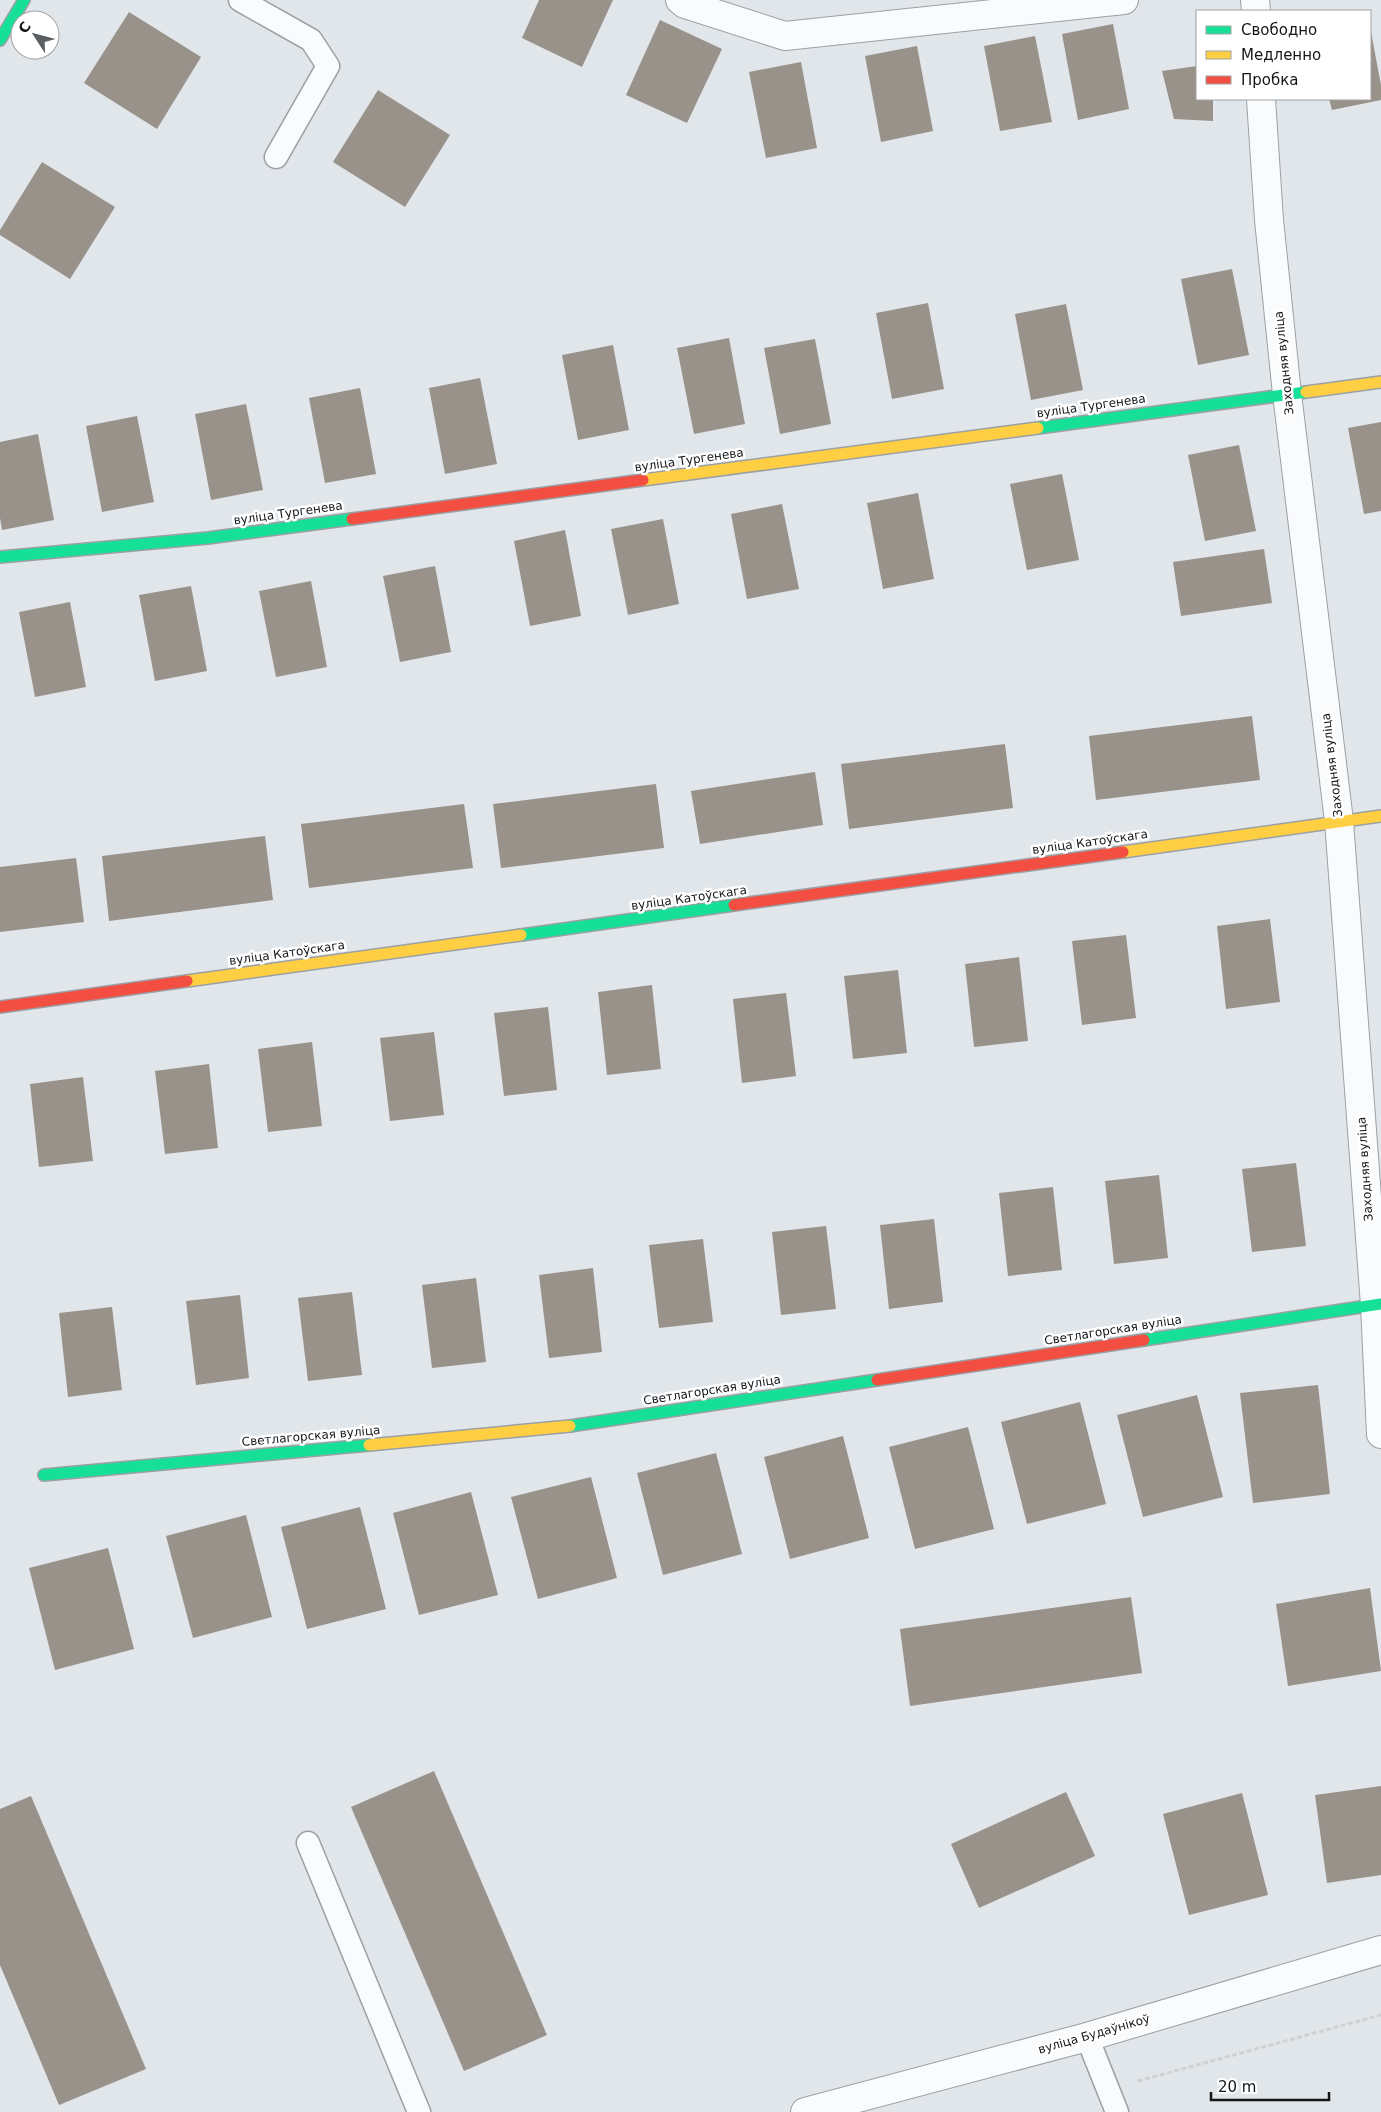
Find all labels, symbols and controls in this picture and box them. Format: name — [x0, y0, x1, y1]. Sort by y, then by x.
north arrow — [10, 10, 60, 60]
legend — [1196, 10, 1371, 100]
text: С — [15, 18, 34, 36]
text: Свободно — [1241, 21, 1317, 39]
text: Медленно — [1241, 46, 1321, 64]
text: Пробка — [1241, 71, 1298, 89]
street label: Заходняя вуліца — [1272, 310, 1296, 416]
street label: вуліца Тургенева — [1036, 391, 1146, 421]
street label: вуліца Тургенева — [634, 445, 744, 475]
street label: вуліца Тургенева — [233, 498, 343, 528]
street label: Заходняя вуліца — [1319, 712, 1345, 818]
street label: вуліца Катоўскага — [1031, 827, 1149, 857]
street label: вуліца Катоўскага — [630, 883, 748, 913]
street label: вуліца Катоўскага — [228, 938, 346, 968]
street label: Заходняя вуліца — [1354, 1116, 1376, 1222]
street label: Светлагорская вуліца — [1043, 1312, 1183, 1348]
street label: Светлагорская вуліца — [642, 1372, 782, 1408]
street label: Светлагорская вуліца — [241, 1423, 381, 1449]
street label: вуліца Будаўнікоў — [1037, 2011, 1151, 2057]
scale bar — [1211, 2070, 1328, 2102]
text: 20 m — [1218, 2078, 1256, 2096]

